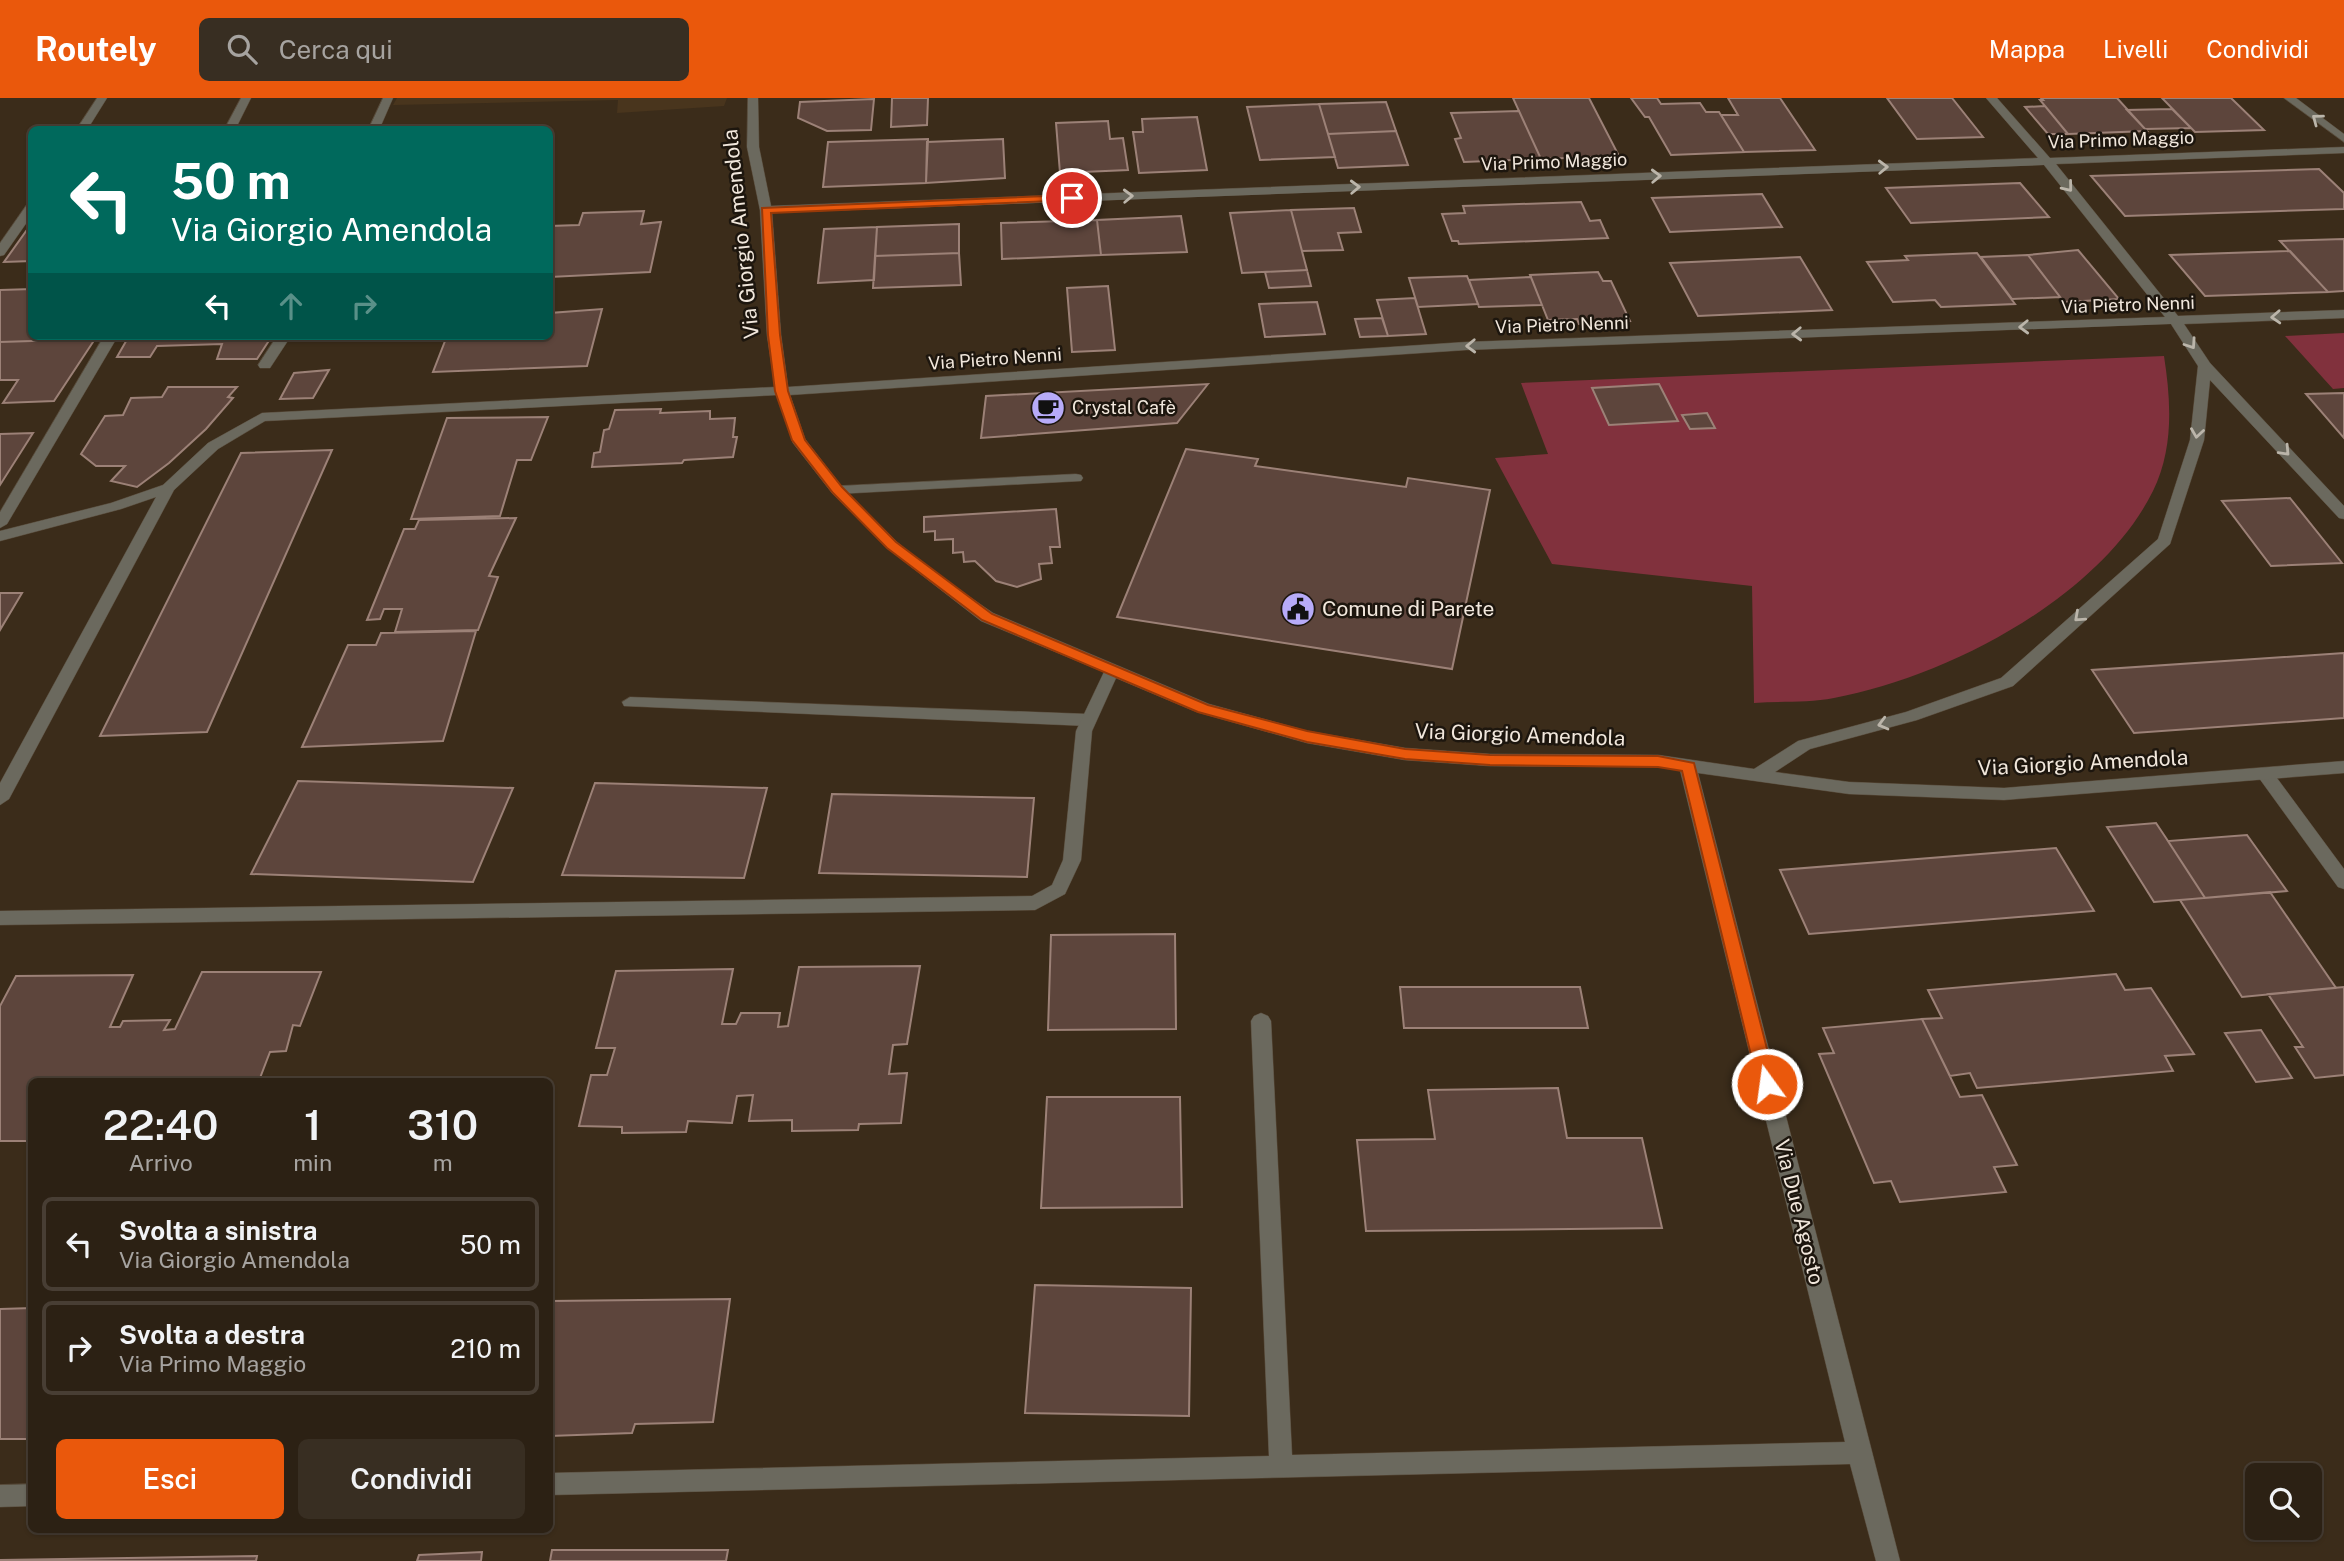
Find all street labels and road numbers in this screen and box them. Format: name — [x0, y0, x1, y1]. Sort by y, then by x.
street label: Via Primo Maggio — [2047, 126, 2195, 153]
street label: Via Giorgio Amendola — [717, 128, 764, 340]
street label: Via Primo Maggio — [1480, 148, 1628, 175]
street label: Via Pietro Nenni — [2061, 292, 2195, 317]
street label: Via Pietro Nenni — [1495, 312, 1629, 337]
street label: Via Pietro Nenni — [927, 343, 1062, 374]
street label: Via Giorgio Amendola — [1414, 718, 1626, 751]
street label: Via Giorgio Amendola — [1977, 745, 2189, 781]
street label: Via Due Agosto — [1769, 1137, 1830, 1287]

